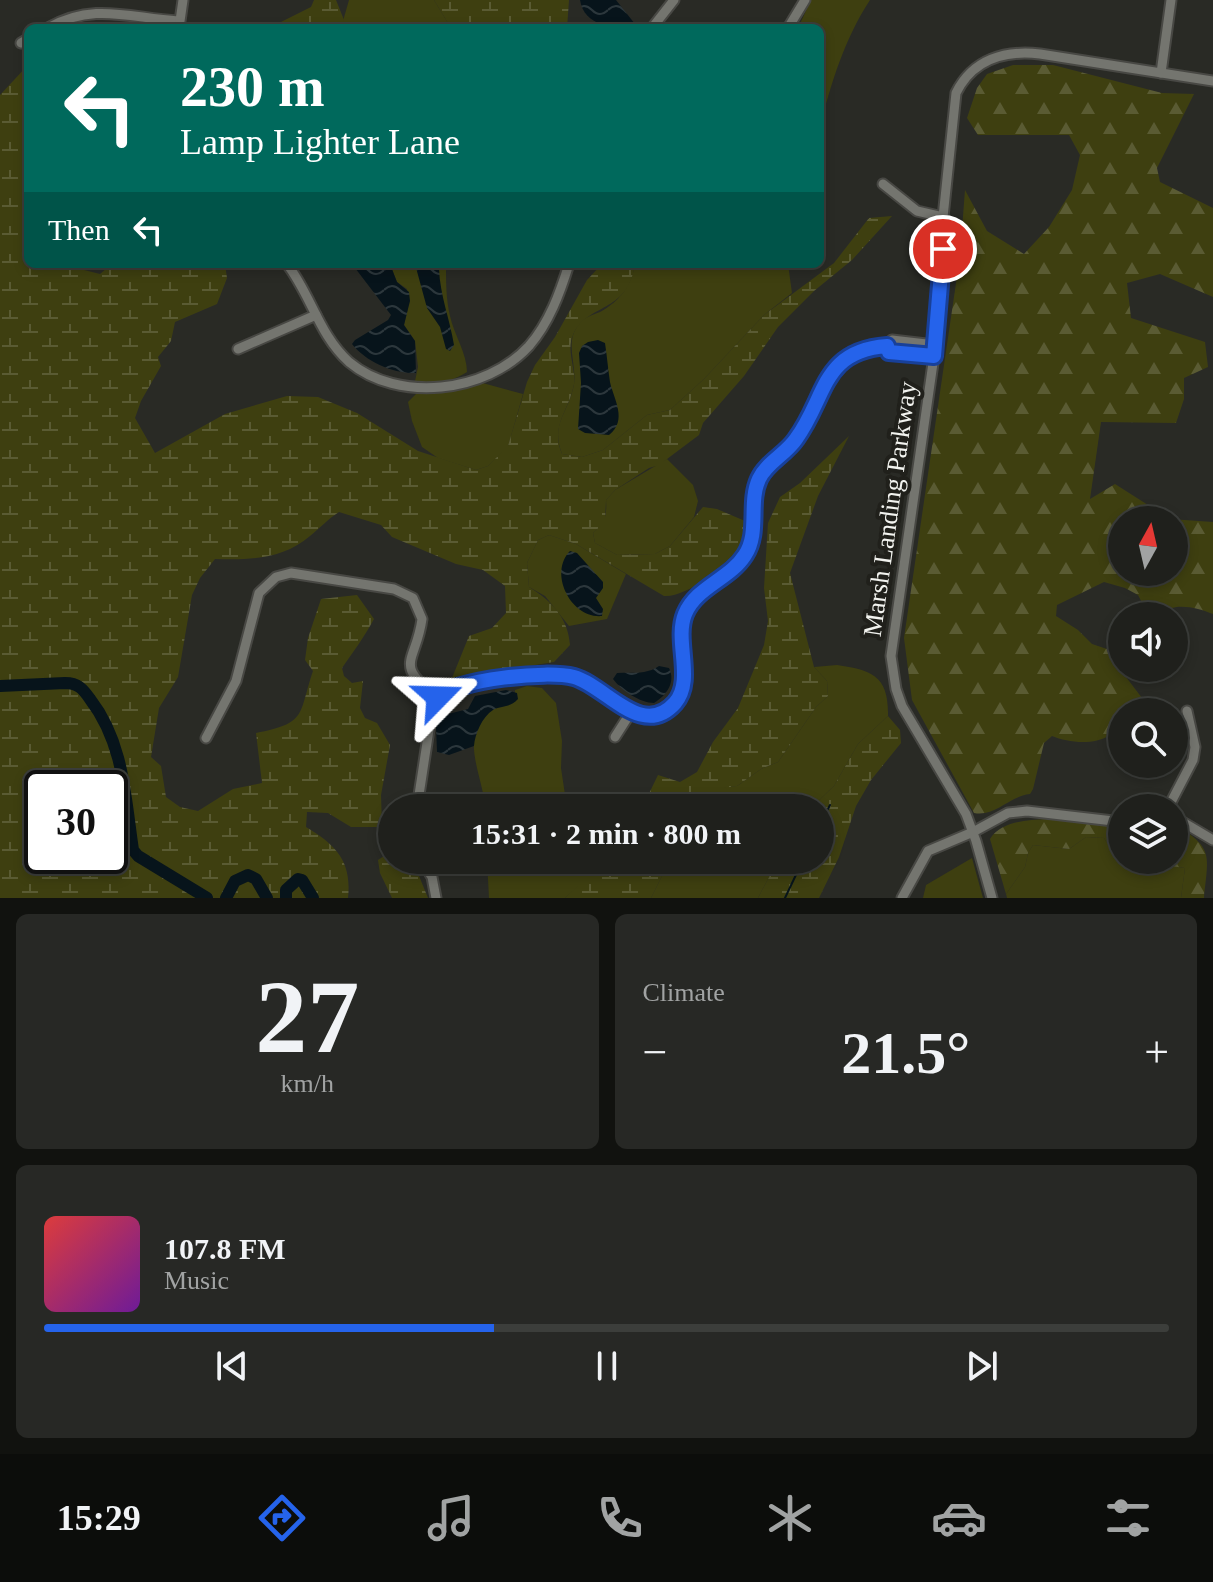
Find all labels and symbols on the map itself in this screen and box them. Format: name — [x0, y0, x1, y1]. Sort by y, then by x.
pin — [909, 215, 977, 283]
street label: Marsh Landing Parkway — [858, 380, 922, 638]
north arrow — [1108, 506, 1188, 586]
position arrow — [396, 655, 480, 739]
speed limit sign: 30 — [24, 770, 128, 874]

